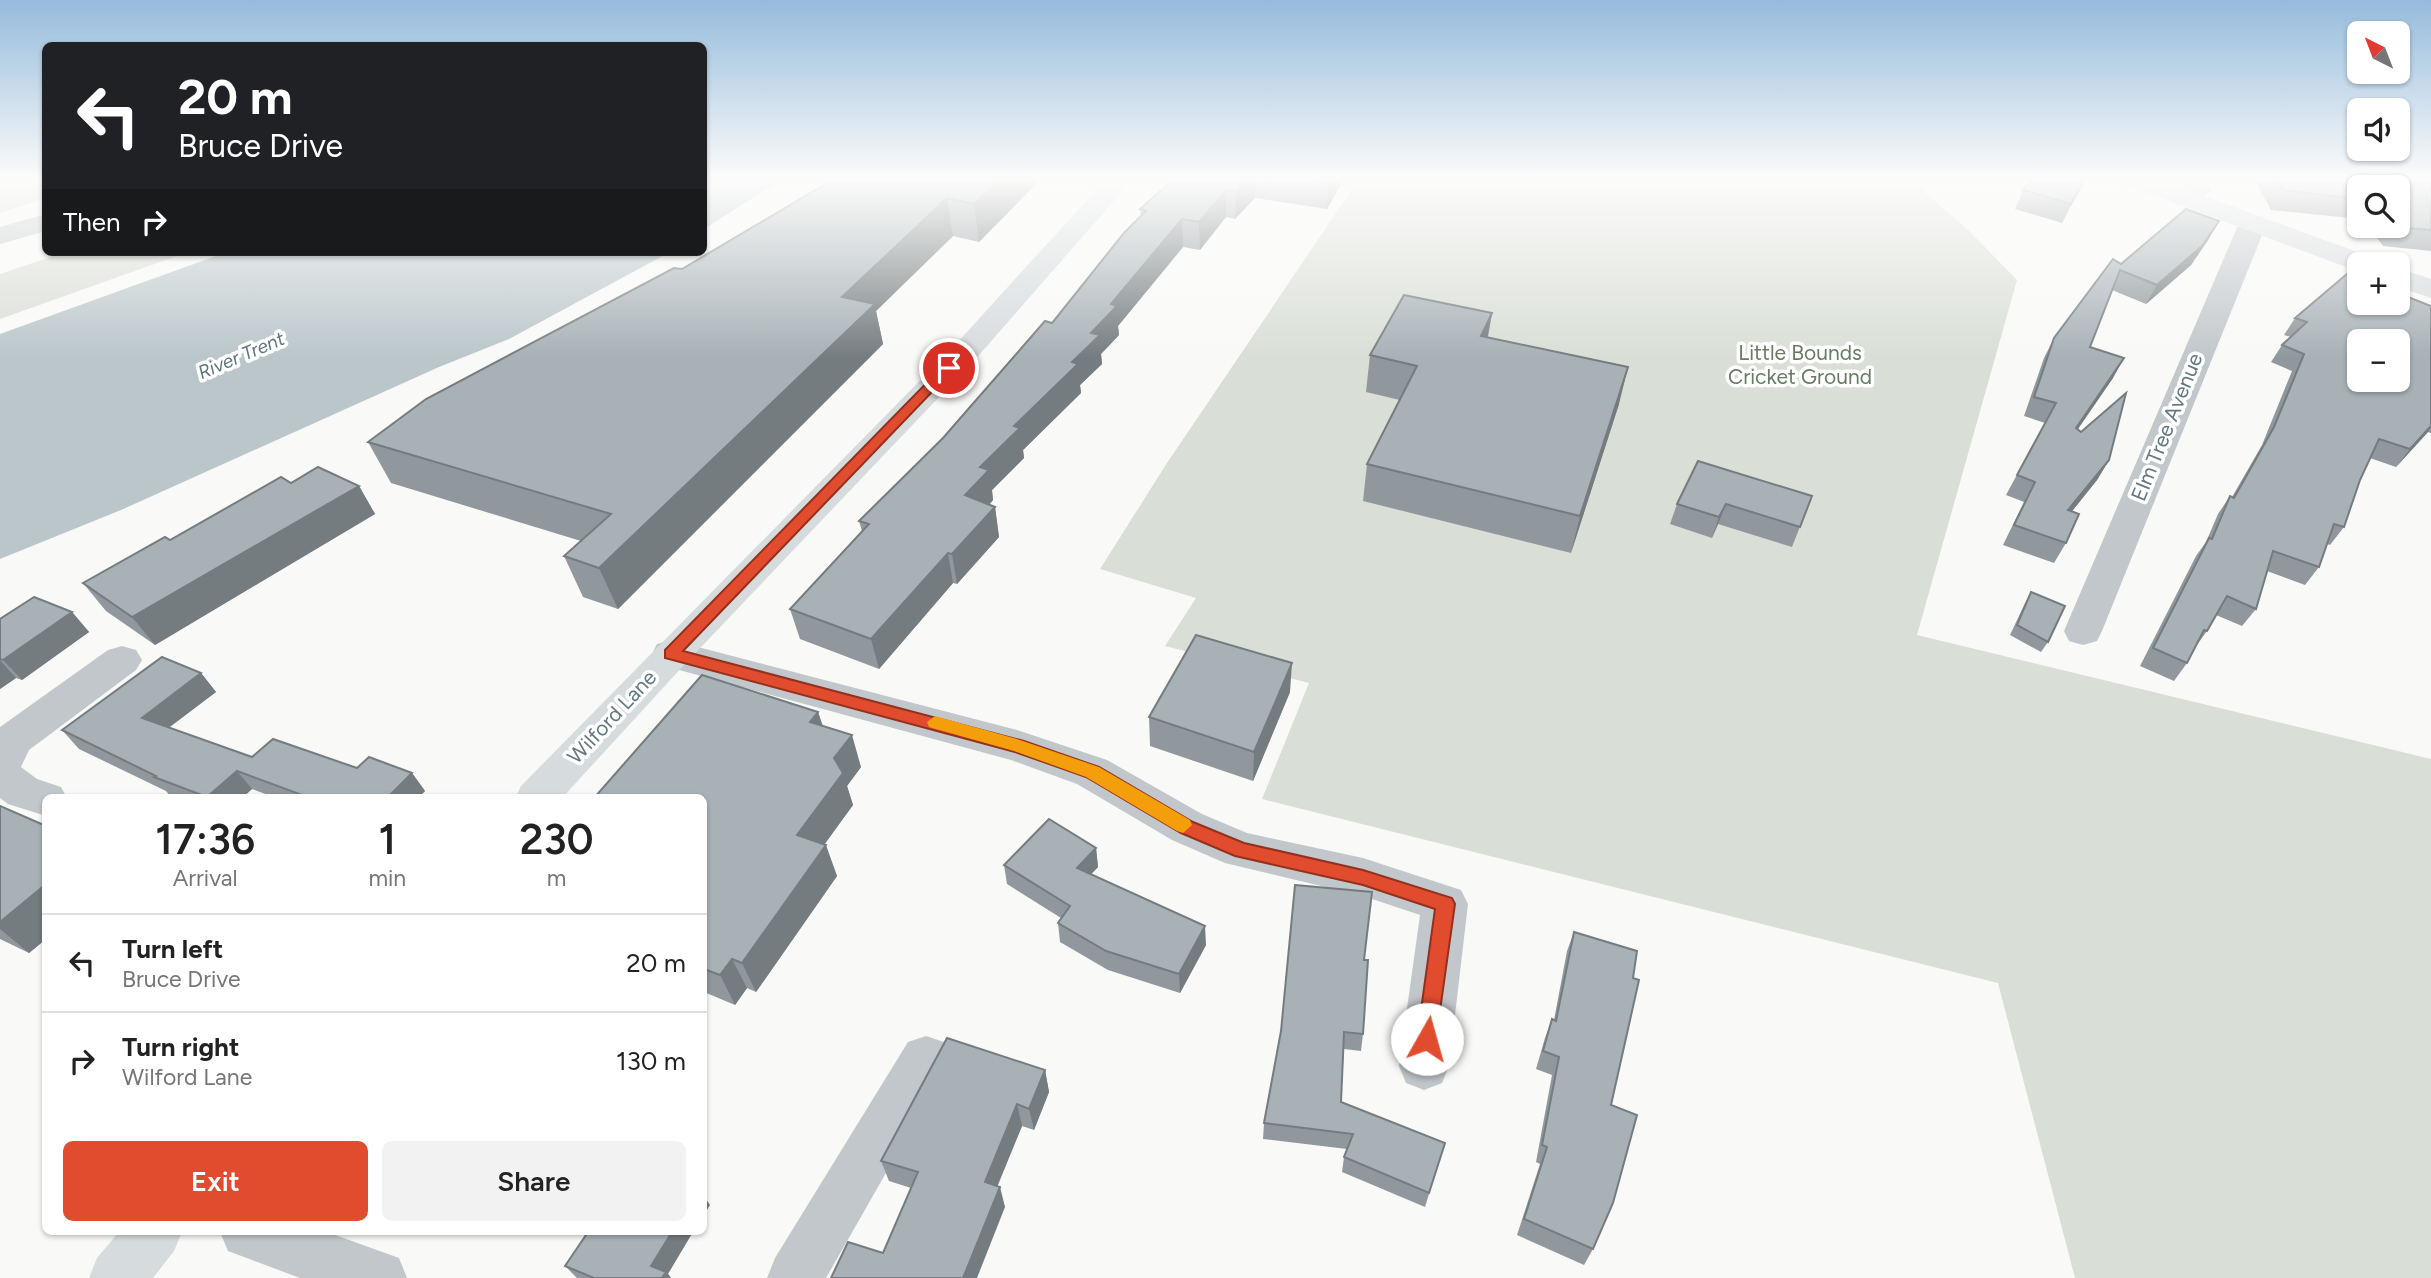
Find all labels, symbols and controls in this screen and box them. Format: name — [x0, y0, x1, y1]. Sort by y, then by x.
north arrow — [2347, 21, 2410, 84]
map controls — [2347, 21, 2410, 392]
text: 20 m — [178, 67, 293, 126]
icon: left — [63, 70, 154, 161]
button: sound — [2347, 98, 2410, 161]
text: Bruce Drive — [178, 127, 343, 165]
button: search — [2347, 175, 2410, 238]
icon: right — [135, 203, 173, 241]
text: Then — [63, 206, 121, 238]
button: + — [2347, 252, 2410, 315]
water label: River Trent — [194, 327, 289, 384]
button: − — [2347, 329, 2410, 392]
pin — [919, 338, 979, 398]
park label: Little Bounds Cricket Ground — [1728, 340, 1872, 389]
icon: arrive — [930, 349, 968, 387]
street label: Elm Tree Avenue — [2126, 349, 2208, 504]
street label: Wilford Lane — [562, 665, 661, 769]
text: 17:36 — [155, 814, 255, 865]
text: 1 — [378, 814, 396, 865]
text: 230 — [519, 814, 594, 865]
text: Arrival — [173, 864, 238, 892]
text: min — [368, 864, 406, 892]
text: m — [547, 864, 566, 892]
text: Turn left — [122, 933, 223, 965]
icon: left — [63, 944, 101, 982]
text: 20 m — [626, 947, 686, 979]
text: Bruce Drive — [122, 965, 241, 993]
position arrow — [1390, 1002, 1464, 1076]
text: Turn right — [122, 1031, 239, 1063]
icon: right — [63, 1042, 101, 1080]
text: 130 m — [616, 1045, 686, 1077]
text: Wilford Lane — [122, 1063, 252, 1091]
button: Exit — [63, 1141, 368, 1221]
button: Share — [382, 1141, 686, 1221]

